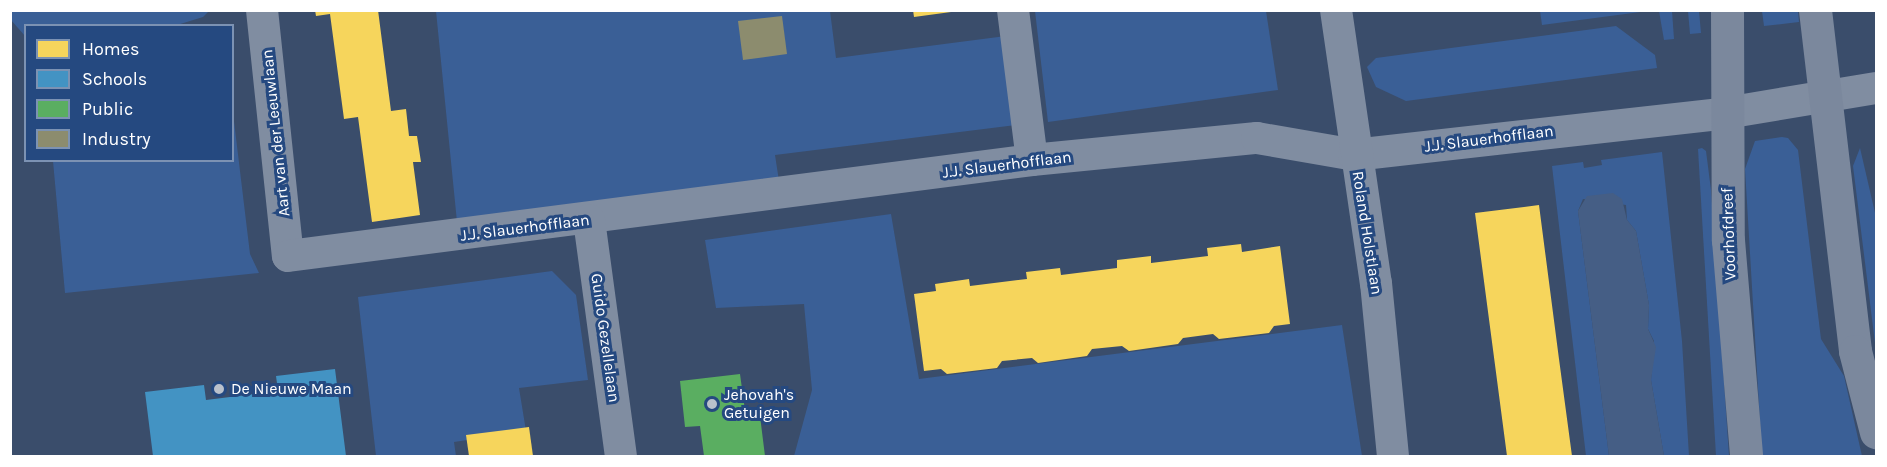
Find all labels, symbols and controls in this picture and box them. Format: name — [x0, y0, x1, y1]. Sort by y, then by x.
legend — [24, 24, 234, 162]
text: Homes — [82, 38, 139, 60]
street label: Aart van der Leeuwlaan — [258, 48, 294, 218]
text: Schools — [82, 68, 147, 90]
text: Public — [82, 98, 133, 120]
street label: J.J. Slauerhofflaan — [1423, 122, 1555, 156]
text: Industry — [82, 128, 151, 150]
street label: J.J. Slauerhofflaan — [941, 148, 1073, 182]
street label: Roland Holstlaan — [1348, 170, 1386, 296]
street label: Voorhofdreef — [1718, 187, 1740, 281]
street label: J.J. Slauerhofflaan — [459, 211, 591, 245]
street label: Guido Gezellelaan — [586, 272, 624, 404]
place label: De Nieuwe Maan — [231, 379, 352, 399]
marker: De Nieuwe Maan — [212, 382, 226, 396]
place label: Jehovah's Getuigen — [724, 385, 794, 423]
marker: Jehovah's Getuigen — [705, 397, 719, 411]

